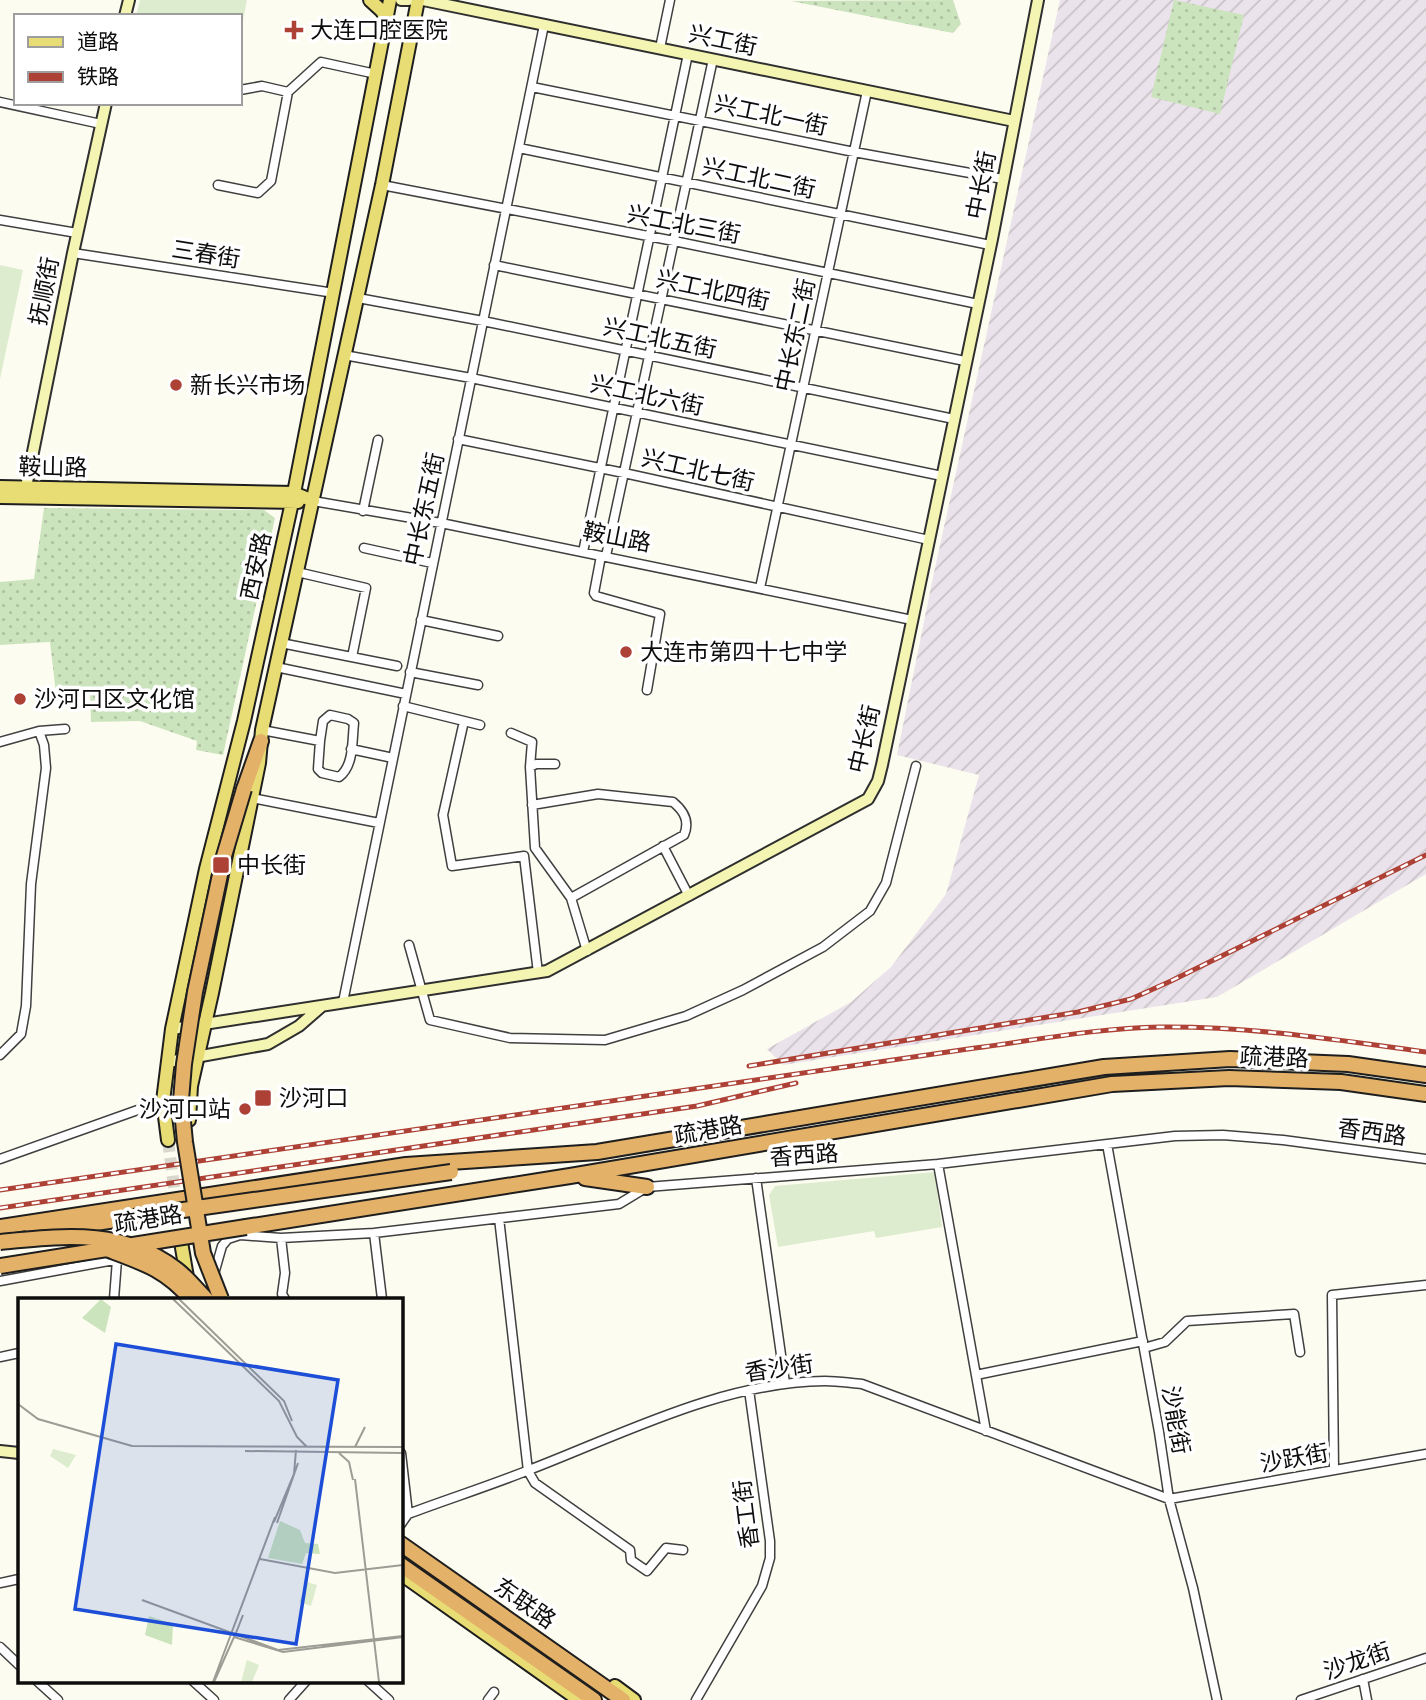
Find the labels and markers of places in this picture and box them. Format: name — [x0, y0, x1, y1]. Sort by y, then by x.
place label: 大连口腔医院 — [310, 16, 448, 44]
marker: 大连口腔医院 — [284, 20, 304, 40]
place label: 新长兴市场 — [190, 371, 305, 399]
marker: 新长兴市场 — [168, 377, 184, 393]
place label: 大连市第四十七中学 — [640, 638, 847, 666]
marker: 大连市第四十七中学 — [618, 644, 634, 660]
place label: 沙河口区文化馆 — [34, 685, 195, 713]
marker: 沙河口区文化馆 — [12, 691, 28, 707]
place label: 中长街 — [237, 851, 306, 879]
marker: 中长街 — [211, 855, 231, 875]
place label: 沙河口 — [279, 1084, 348, 1112]
marker: 沙河口 — [253, 1088, 273, 1108]
place label: 沙河口站 — [139, 1095, 231, 1123]
marker: 沙河口站 — [237, 1101, 253, 1117]

